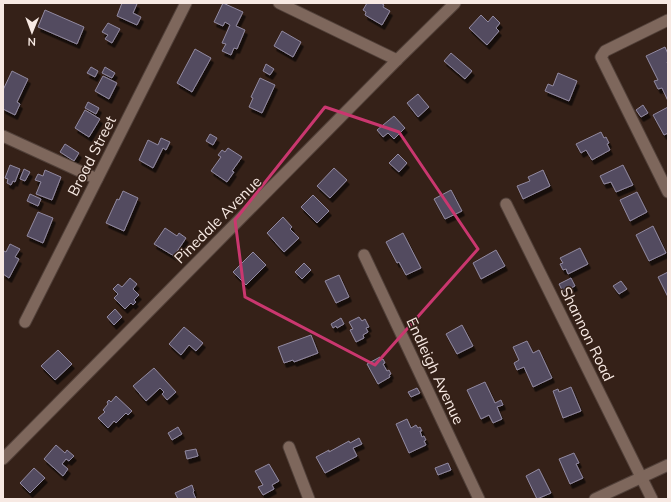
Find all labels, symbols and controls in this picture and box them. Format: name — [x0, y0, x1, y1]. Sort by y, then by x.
north arrow — [12, 12, 52, 52]
text: N — [28, 35, 36, 49]
street label: Broad Street — [63, 112, 120, 199]
street label: Pinedale Avenue — [170, 172, 265, 267]
street label: Shannon Road — [556, 283, 619, 384]
street label: Endleigh Avenue — [402, 314, 469, 427]

